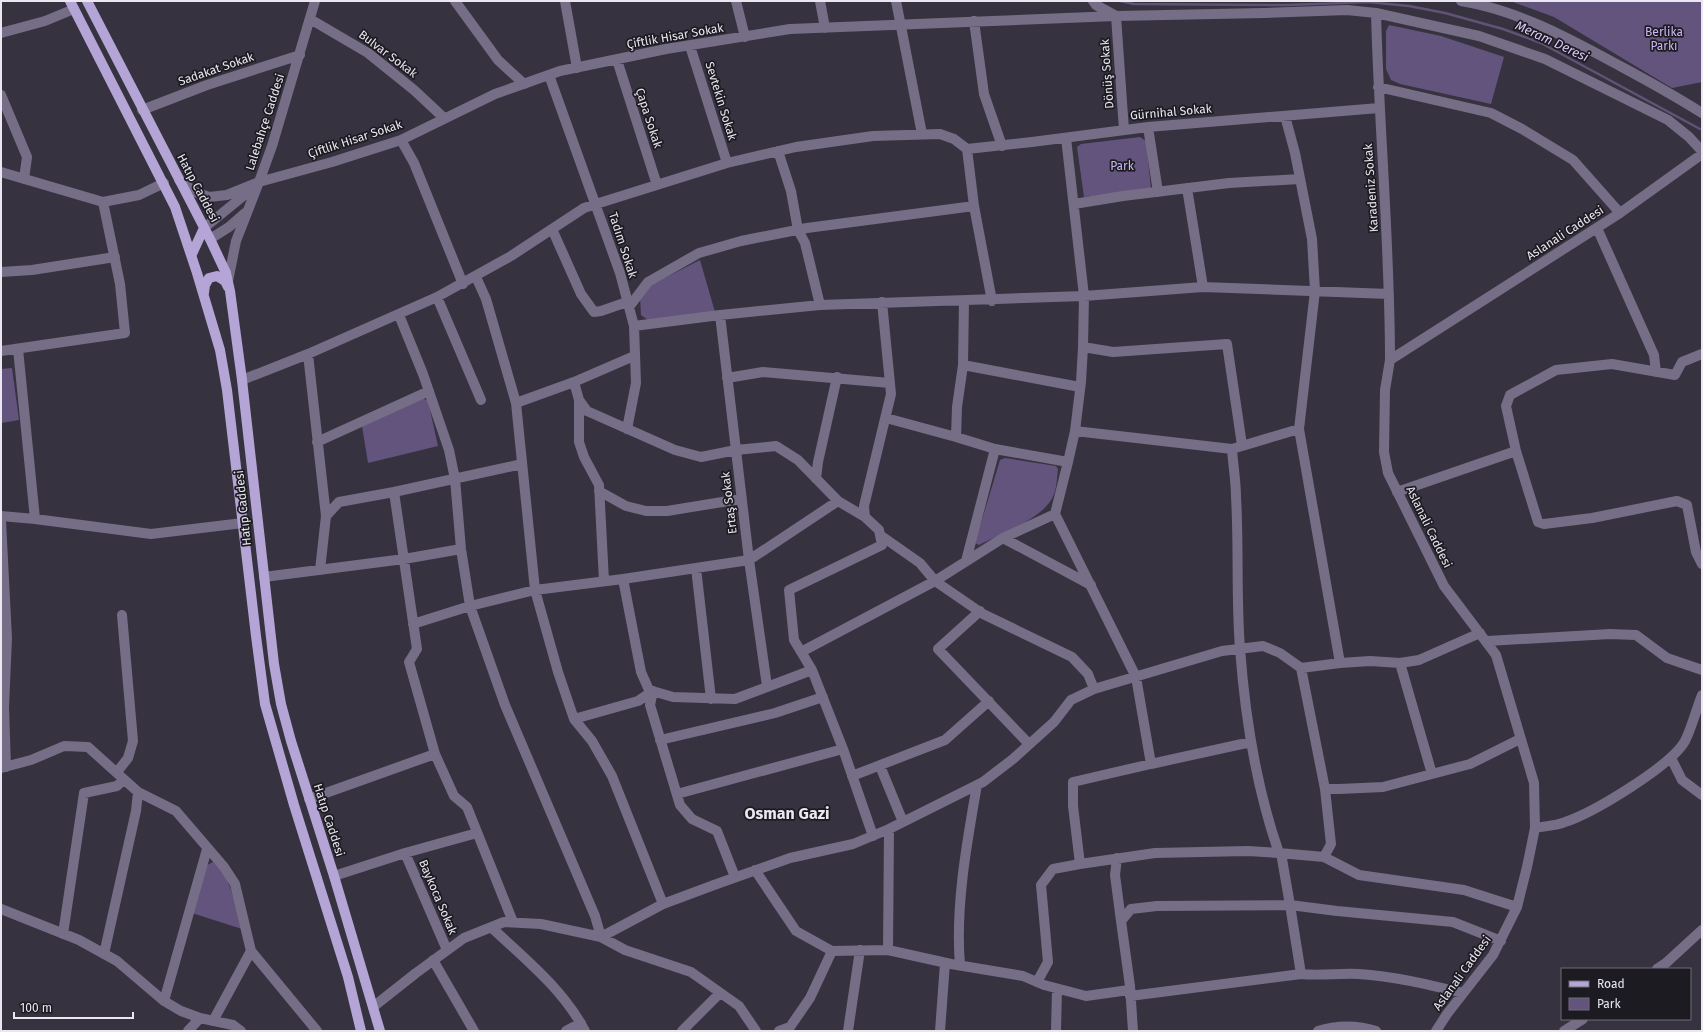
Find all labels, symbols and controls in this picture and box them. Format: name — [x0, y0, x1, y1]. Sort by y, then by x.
water label: Meram Deresi — [1513, 17, 1591, 65]
street label: Çiftlik Hisar Sokak — [625, 20, 725, 51]
park label: Berlika Parkı — [1645, 25, 1683, 53]
street label: Bulvar Sokak — [356, 27, 421, 81]
street label: Dönüş Sokak — [1098, 38, 1116, 109]
street label: Sadakat Sokak — [176, 49, 256, 88]
street label: Sevtekin Sokak — [702, 60, 740, 143]
street label: Lalebahçe Caddesi — [243, 72, 287, 172]
street label: Çapa Sokak — [633, 86, 666, 150]
street label: Gürnihal Sokak — [1130, 101, 1213, 123]
street label: Çiftlik Hisar Sokak — [306, 117, 405, 161]
street label: Karadeniz Sokak — [1361, 142, 1381, 233]
street label: Hatıp Caddesi — [174, 151, 222, 225]
park label: Park — [1110, 159, 1135, 173]
street label: Aslanali Caddesi — [1524, 203, 1606, 263]
street label: Tadım Sokak — [606, 210, 640, 280]
street label: Hatıp Caddesi — [232, 470, 254, 546]
street label: Ertaş Sokak — [718, 470, 740, 535]
street label: Aslanali Caddesi — [1403, 484, 1455, 570]
street label: Hatıp Caddesi — [311, 782, 347, 858]
district label: Osman Gazi — [744, 804, 830, 823]
street label: Baykoca Sokak — [416, 857, 460, 937]
street label: Aslanali Caddesi — [1430, 933, 1494, 1013]
legend — [1561, 968, 1691, 1020]
text: Road — [1597, 977, 1625, 991]
scale bar — [14, 994, 133, 1020]
text: Park — [1597, 997, 1621, 1011]
text: 100 m — [20, 1001, 52, 1015]

